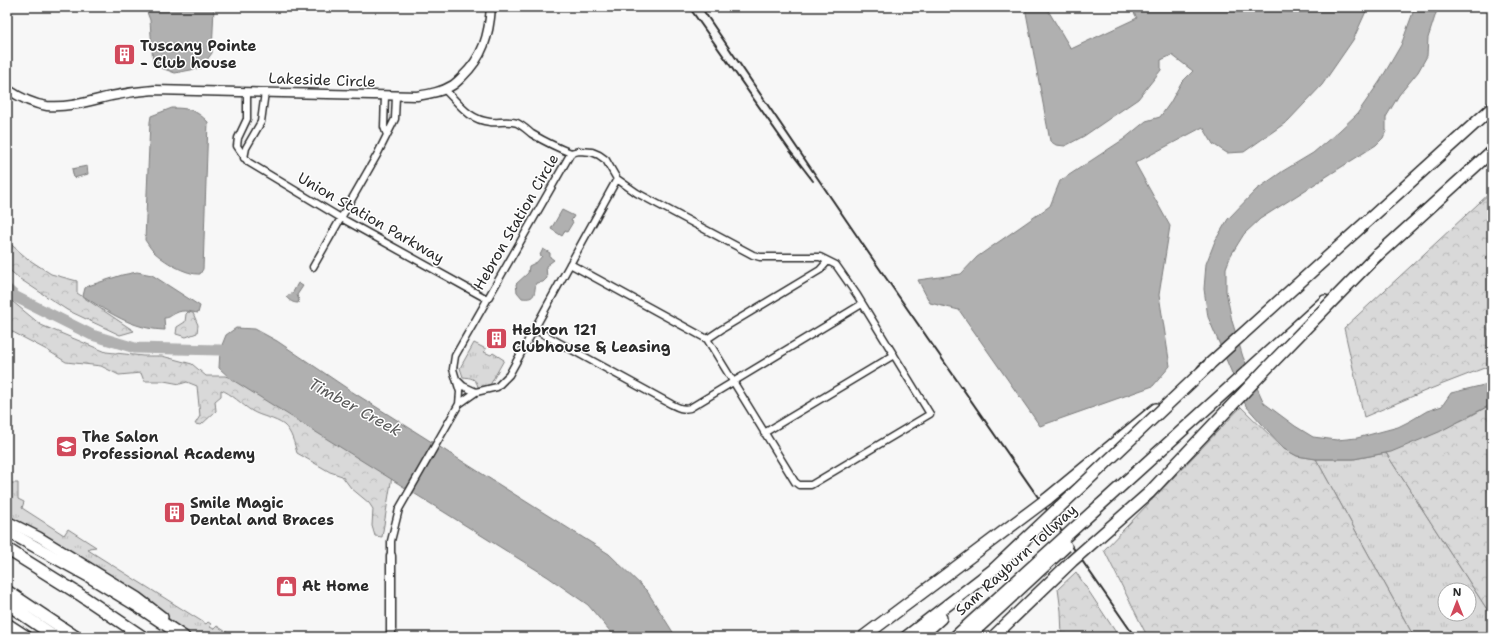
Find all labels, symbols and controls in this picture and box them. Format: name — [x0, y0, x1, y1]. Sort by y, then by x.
place label: Tuscany Pointe - Club house — [140, 36, 257, 73]
building icon: Tuscany Pointe - Club house — [111, 42, 137, 68]
street label: Lakeside Circle — [268, 68, 376, 92]
street label: Hebron Station Circle — [469, 150, 563, 294]
street label: Union Station Parkway — [294, 168, 448, 268]
place label: Hebron 121 Clubhouse & Leasing — [512, 320, 671, 357]
building icon: Hebron 121 Clubhouse & Leasing — [483, 326, 509, 352]
water label: Timber Creek — [305, 373, 405, 441]
place label: The Salon Professional Academy — [82, 427, 255, 464]
school or university icon: The Salon Professional Academy — [53, 433, 79, 459]
place label: Smile Magic Dental and Braces — [190, 493, 334, 530]
building icon: Smile Magic Dental and Braces — [162, 499, 188, 525]
street label: Sam Rayburn Tollway — [951, 500, 1081, 620]
shop icon: At Home — [273, 573, 299, 599]
place label: At Home — [302, 576, 369, 596]
north arrow — [1437, 582, 1477, 622]
text: N — [1453, 585, 1462, 600]

